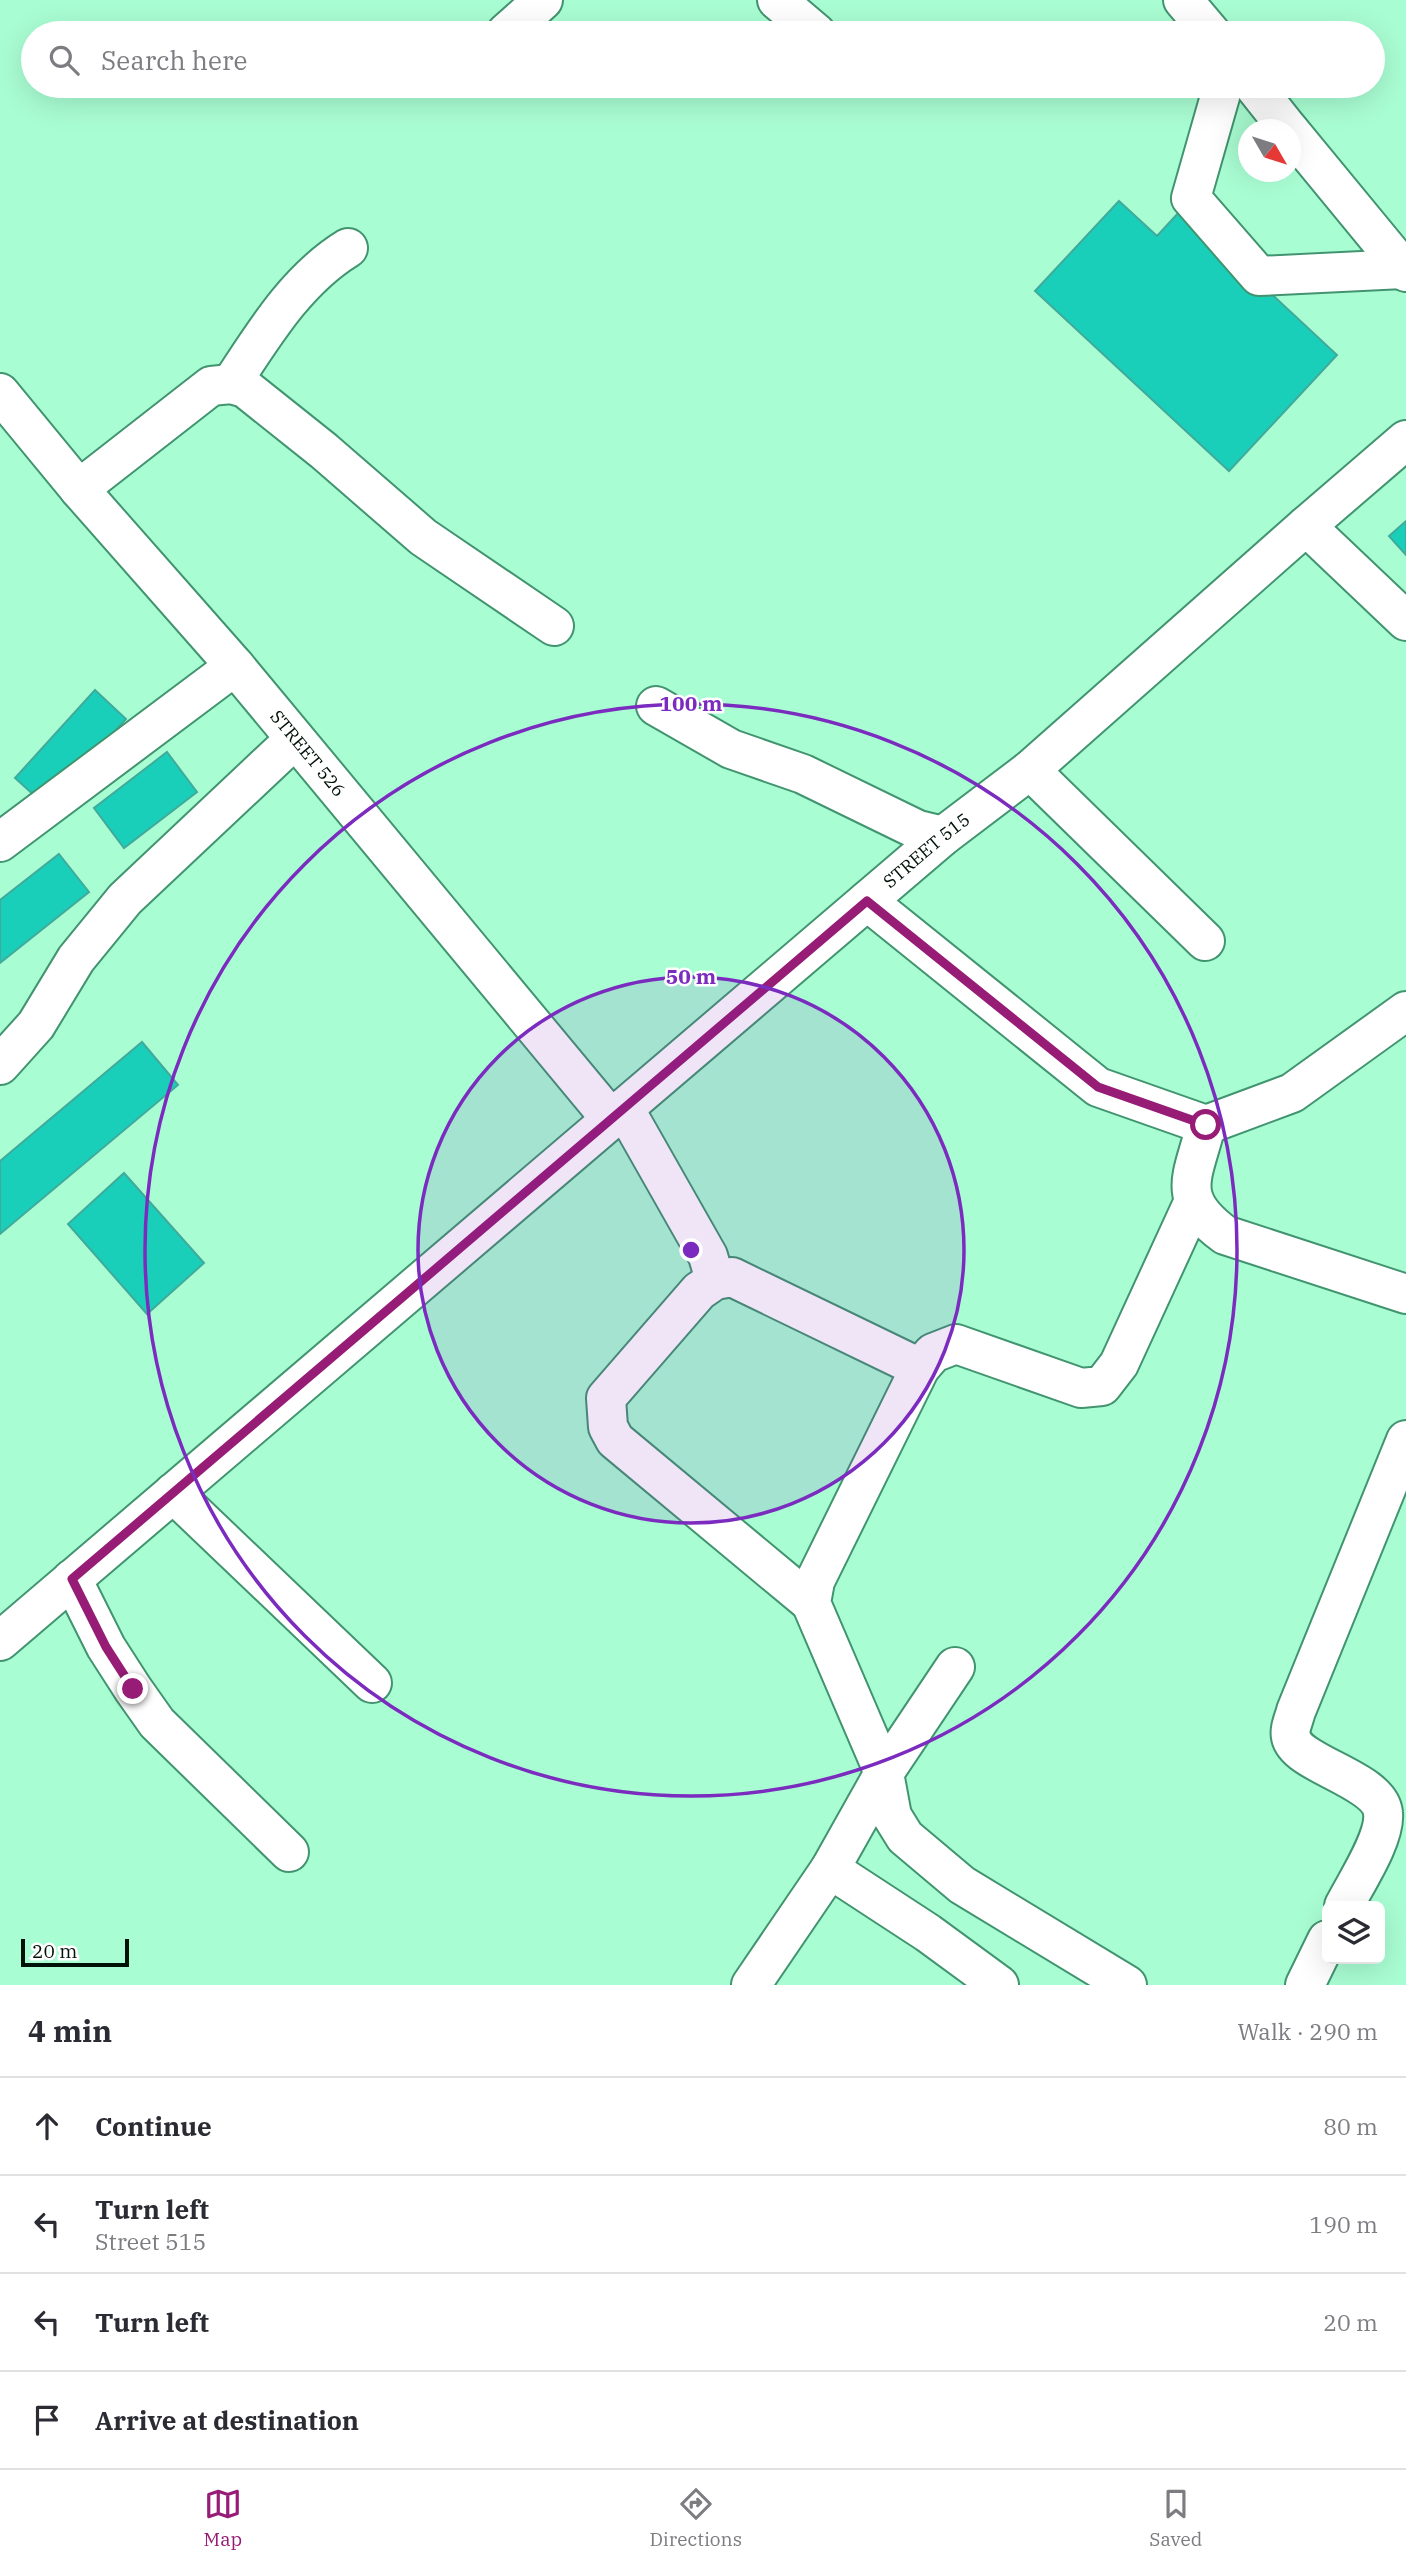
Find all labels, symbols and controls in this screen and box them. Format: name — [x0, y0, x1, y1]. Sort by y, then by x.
search box — [21, 21, 1385, 98]
icon: search — [45, 41, 83, 79]
text: Search here — [101, 43, 247, 77]
north arrow — [1238, 119, 1301, 182]
text: 100 m — [659, 689, 723, 717]
street label: STREET 526 — [265, 705, 351, 801]
street label: STREET 515 — [878, 808, 974, 893]
text: 50 m — [666, 962, 716, 990]
route start — [1190, 1109, 1221, 1140]
centre of rings — [679, 1238, 703, 1262]
route end — [117, 1673, 148, 1704]
map controls — [1322, 1901, 1385, 1964]
button: layers — [1322, 1901, 1385, 1964]
scale bar — [21, 1936, 130, 1968]
text: 20 m — [32, 1939, 77, 1963]
text: 4 min — [28, 2011, 112, 2050]
text: Walk · 290 m — [1237, 2016, 1378, 2046]
icon: ahead — [28, 2107, 66, 2145]
text: Continue — [95, 2109, 212, 2143]
text: 80 m — [1323, 2111, 1378, 2141]
text: Turn left — [95, 2192, 209, 2226]
icon: left — [28, 2205, 66, 2243]
text: 190 m — [1309, 2209, 1378, 2239]
text: Street 515 — [95, 2226, 206, 2256]
icon: left — [28, 2303, 66, 2341]
text: Turn left — [95, 2305, 209, 2339]
text: 20 m — [1323, 2307, 1378, 2337]
icon: arrive — [28, 2401, 66, 2439]
text: Arrive at destination — [95, 2403, 359, 2437]
tab: Map — [204, 2485, 242, 2551]
tab: Directions — [649, 2485, 742, 2551]
tab: Saved — [1149, 2485, 1202, 2551]

